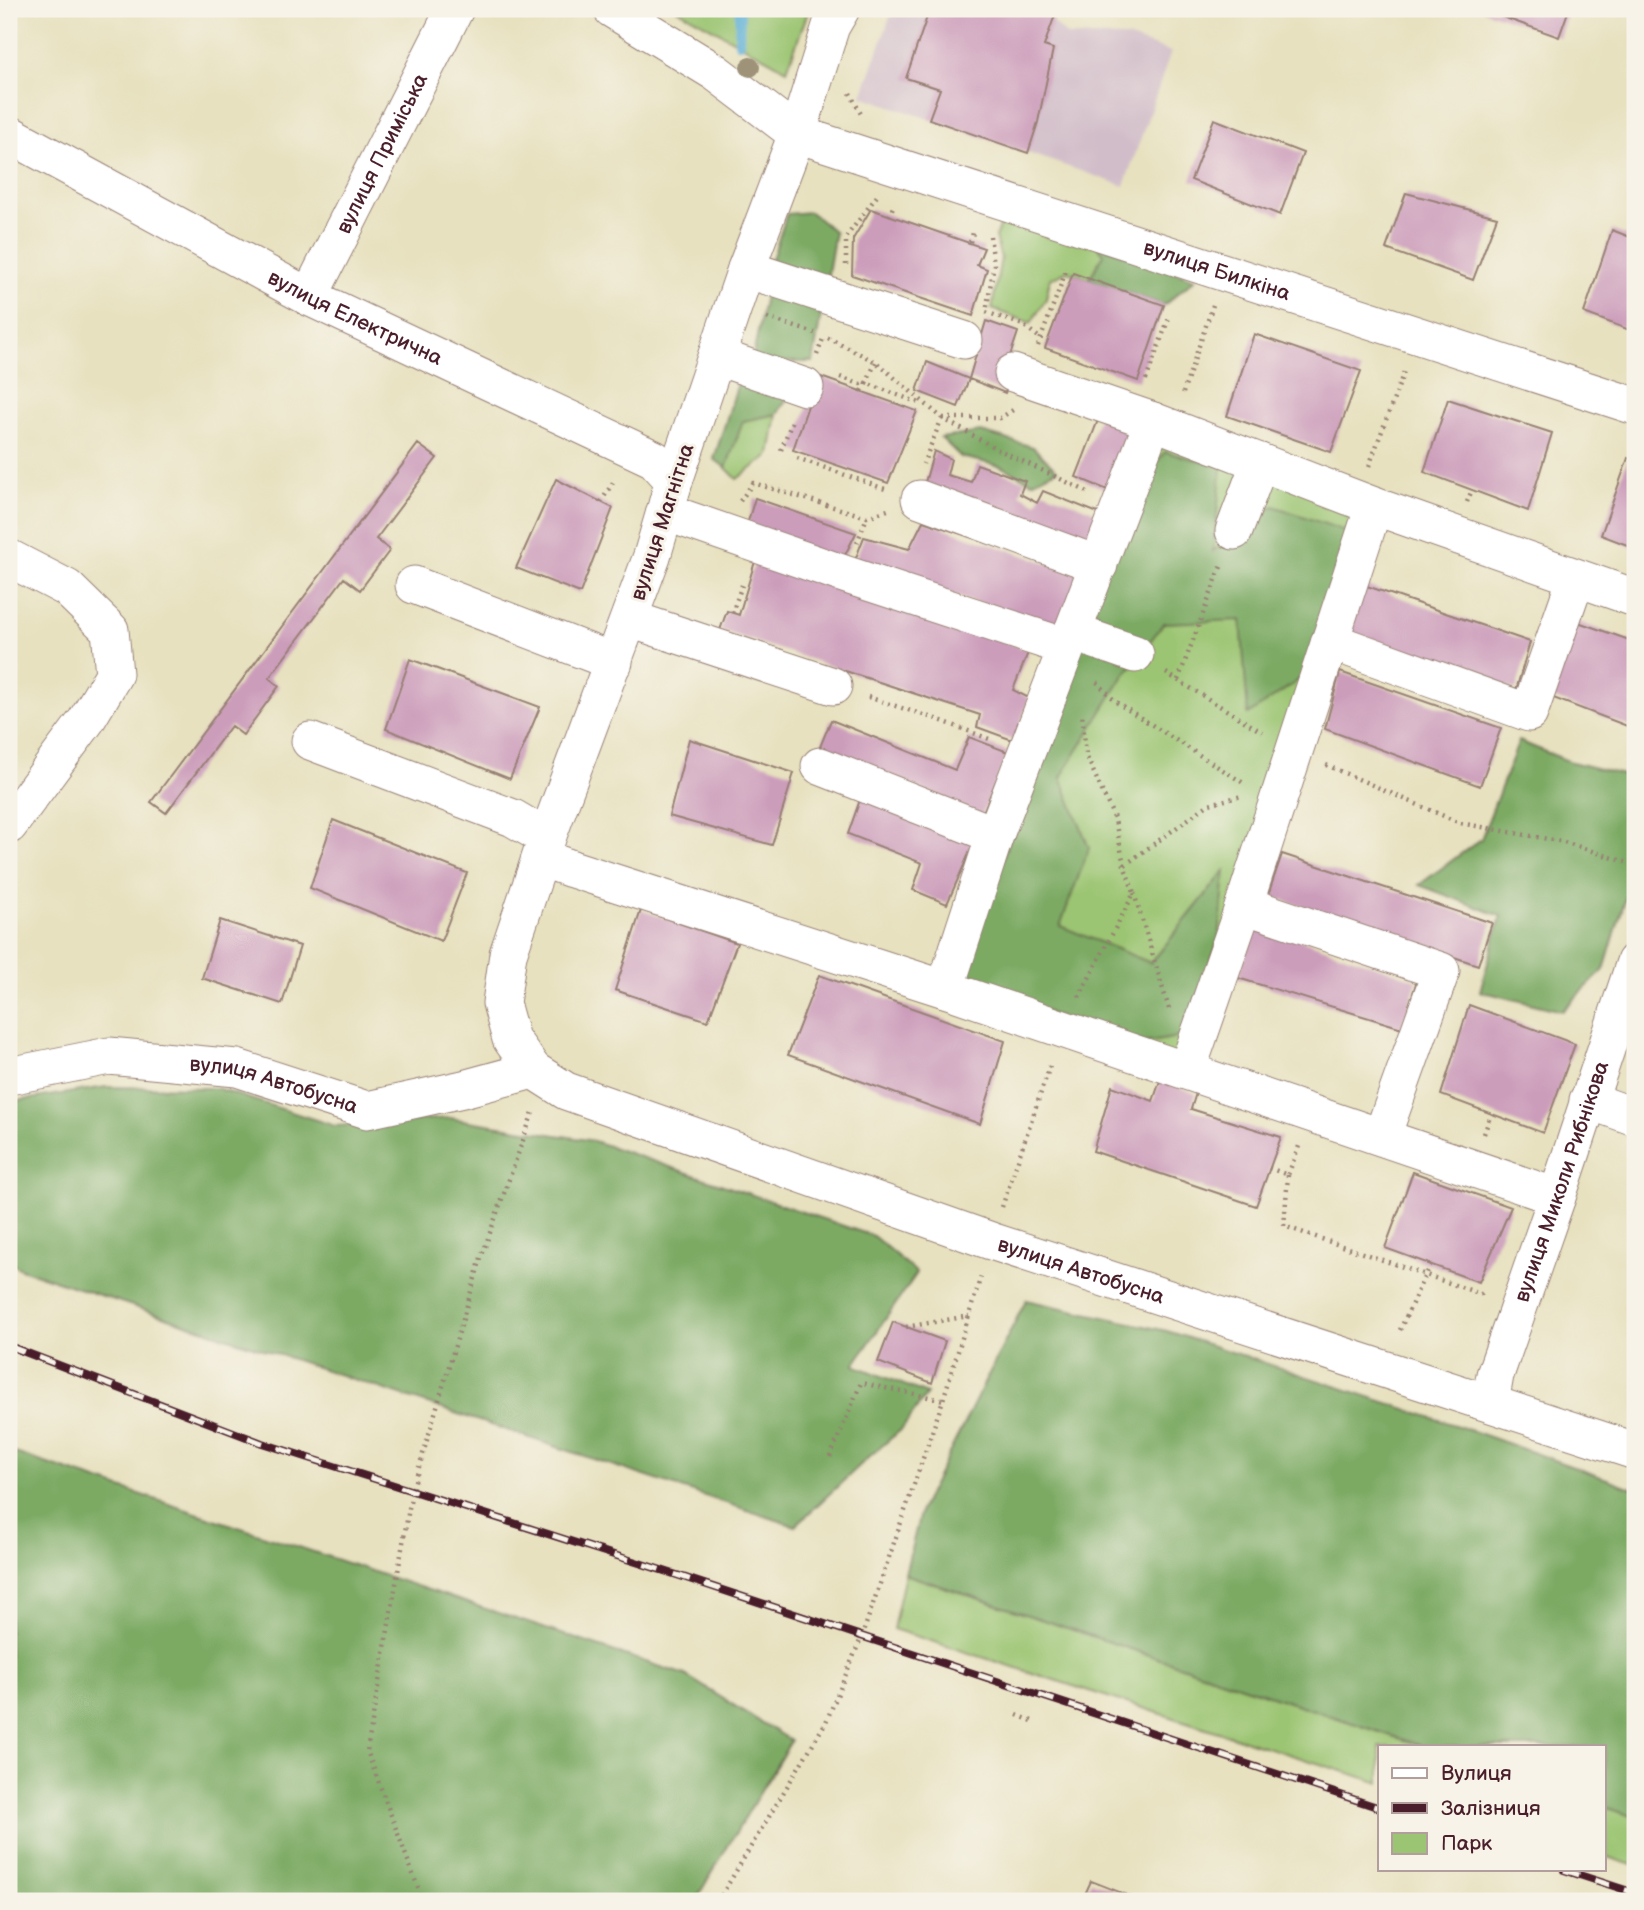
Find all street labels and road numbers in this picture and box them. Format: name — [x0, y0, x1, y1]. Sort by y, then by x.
street label: вулиця Приміська — [331, 69, 434, 238]
street label: вулиця Билкіна — [1140, 235, 1294, 306]
street label: вулиця Електрична — [263, 265, 447, 371]
street label: вулиця Магнітна — [625, 440, 700, 604]
street label: вулиця Автобусна — [188, 1052, 362, 1119]
street label: вулиця Миколи Рибнікова — [1509, 1057, 1614, 1306]
street label: вулиця Автобусна — [994, 1232, 1168, 1310]

